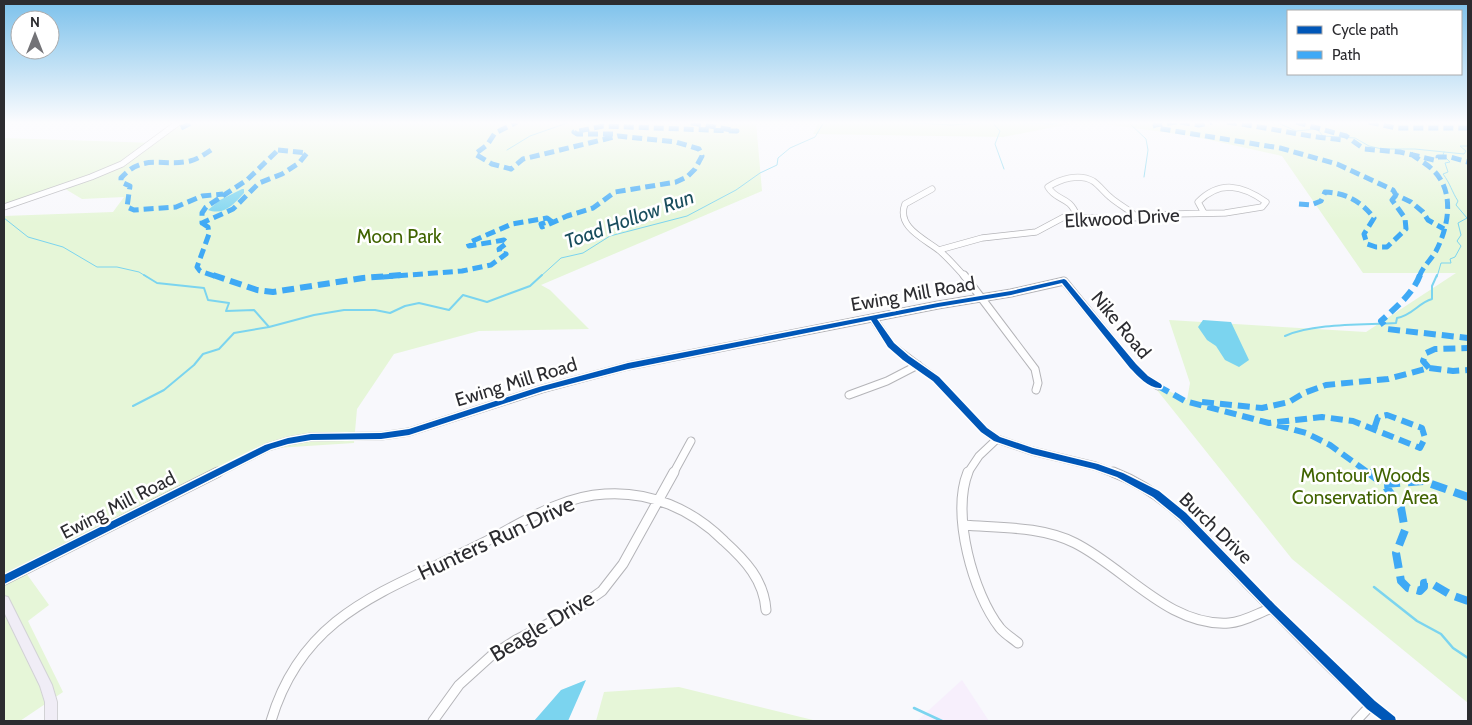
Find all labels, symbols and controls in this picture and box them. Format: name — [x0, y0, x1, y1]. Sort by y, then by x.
north arrow — [10, 10, 60, 60]
legend — [1287, 10, 1462, 75]
text: N — [30, 13, 40, 31]
text: Cycle path — [1332, 21, 1398, 39]
text: Path — [1332, 46, 1361, 64]
water label: Toad Hollow Run — [561, 184, 697, 254]
street label: Elkwood Drive — [1064, 203, 1181, 233]
park label: Moon Park — [356, 225, 442, 248]
street label: Ewing Mill Road — [849, 272, 977, 316]
street label: Nike Road — [1086, 287, 1156, 363]
street label: Ewing Mill Road — [452, 353, 580, 411]
park label: Montour Woods Conservation Area — [1292, 464, 1438, 509]
street label: Ewing Mill Road — [57, 466, 179, 544]
street label: Burch Drive — [1175, 488, 1258, 569]
street label: Hunters Run Drive — [413, 490, 579, 586]
street label: Beagle Drive — [485, 584, 599, 668]

